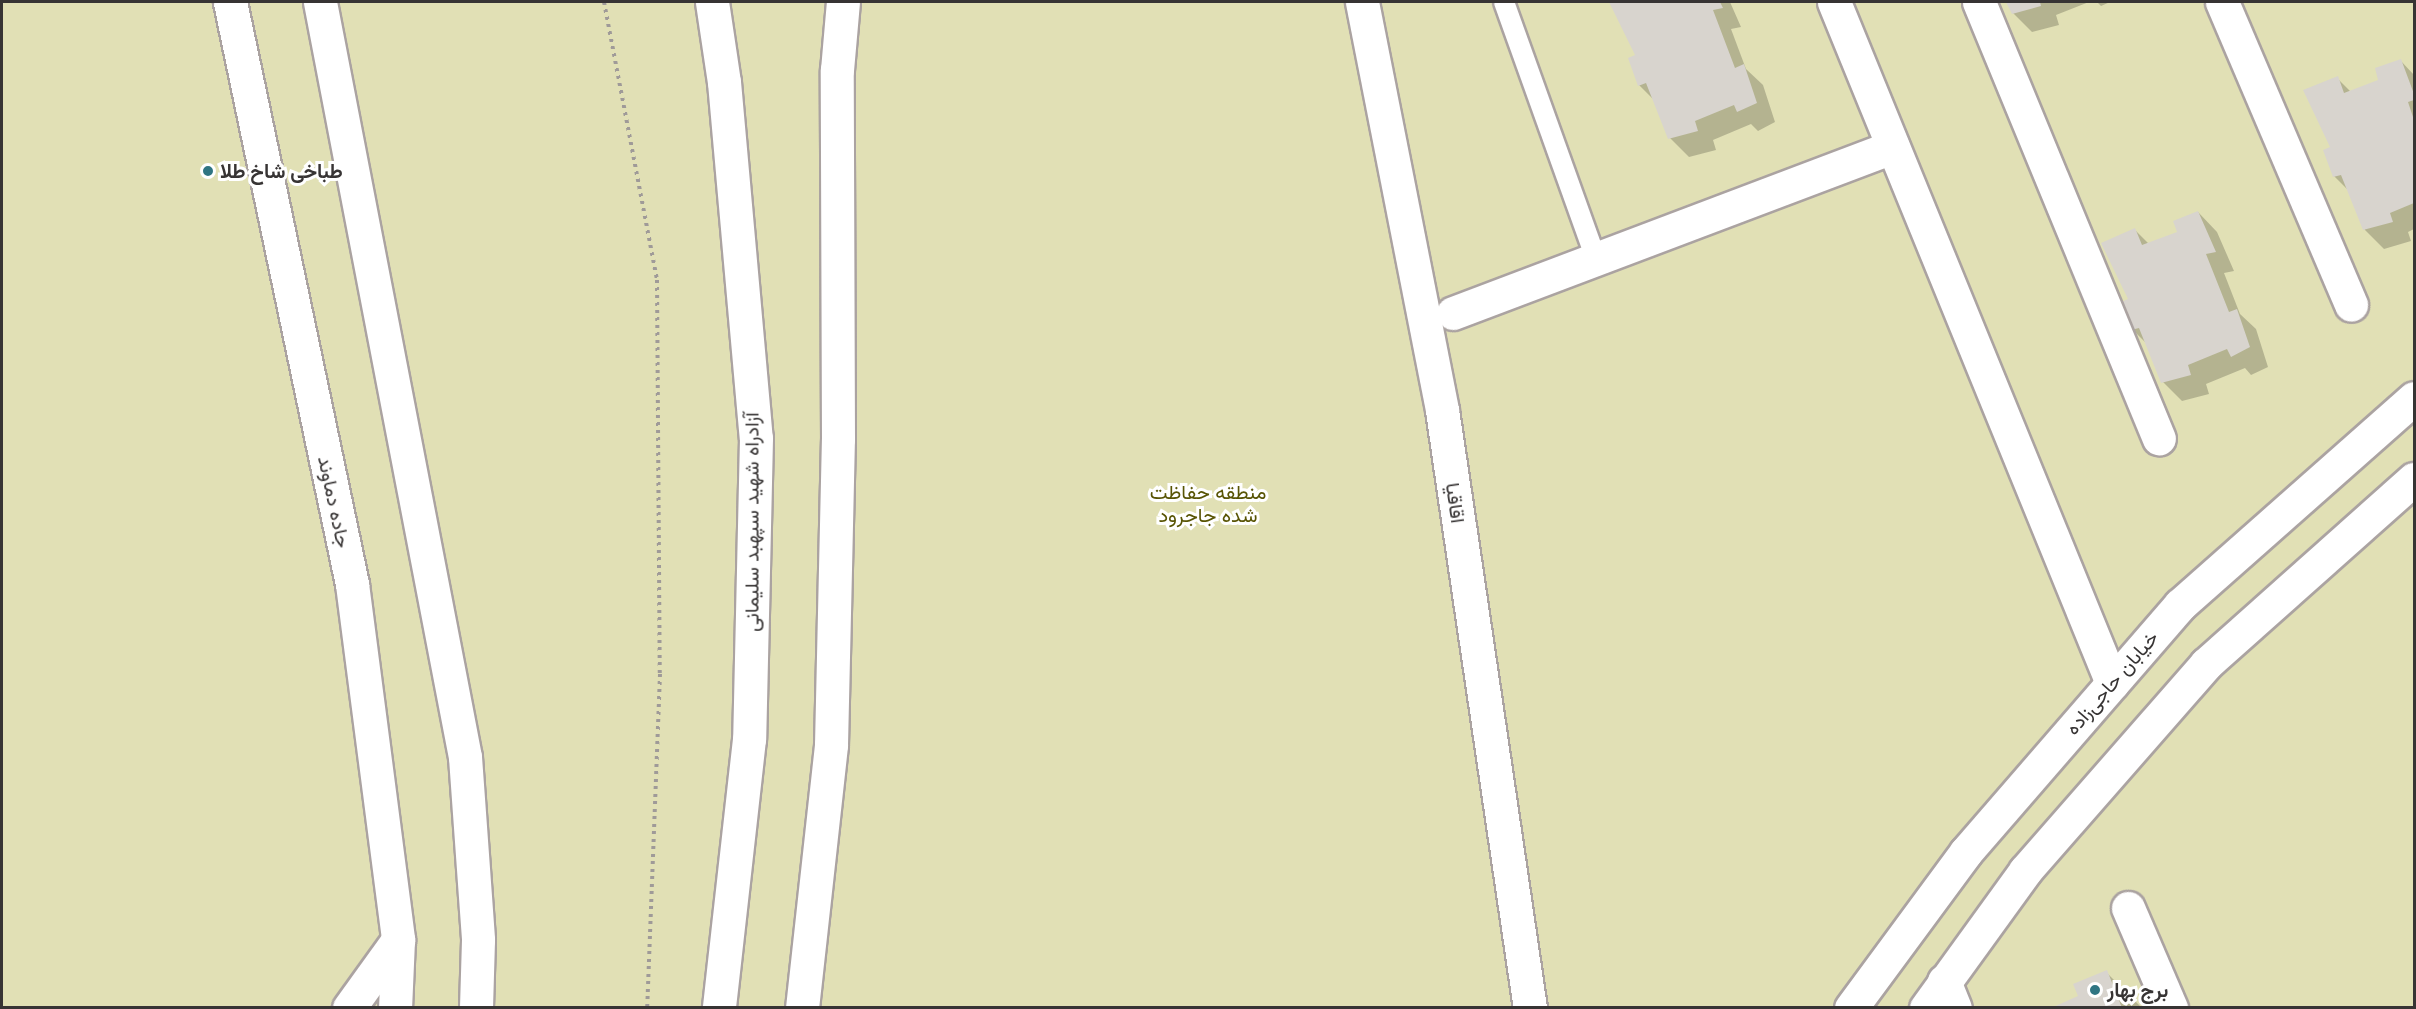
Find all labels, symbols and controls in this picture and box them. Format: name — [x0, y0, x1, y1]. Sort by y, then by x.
place label: طباخی شاخ طلا — [220, 159, 343, 183]
marker: طباخی شاخ طلا — [201, 164, 215, 178]
street label: آزادراه شهید سپهبد سلیمانی — [740, 412, 764, 632]
street label: جاده دماوند — [313, 454, 355, 550]
park label: منطقه حفاظت شده جاجرود — [1150, 481, 1266, 528]
street label: اقاقیا — [1440, 481, 1470, 525]
street label: خیابان حاجی‌زاده — [2060, 626, 2164, 740]
place label: برج بهار — [2107, 978, 2168, 1002]
marker: برج بهار — [2088, 983, 2102, 997]

